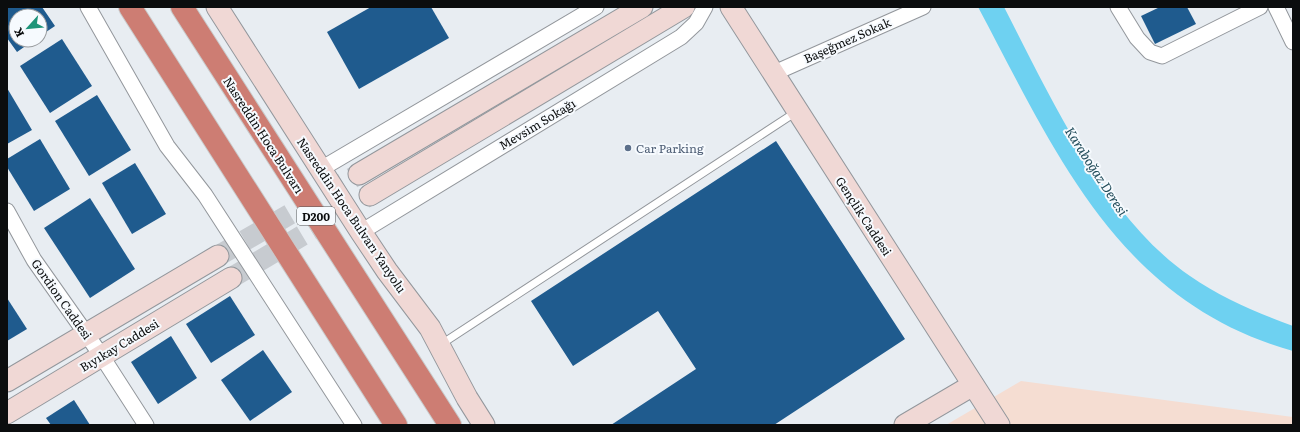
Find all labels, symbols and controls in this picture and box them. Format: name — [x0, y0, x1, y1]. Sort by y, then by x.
north arrow — [8, 8, 48, 48]
street label: Başeğmez Sokak — [801, 12, 894, 67]
text: K — [9, 25, 27, 40]
street label: Nasreddin Hoca Bulvarı — [219, 73, 309, 197]
street label: Mevsim Sokağı — [495, 94, 579, 154]
water label: Karaboğaz Deresi — [1061, 123, 1133, 219]
street label: Nasreddin Hoca Bulvarı Yanyolu — [293, 134, 411, 297]
place label: Car Parking — [636, 139, 704, 157]
marker: Car Parking — [623, 143, 633, 153]
street label: Gençlik Caddesi — [832, 173, 896, 259]
road number: D200 — [297, 207, 335, 225]
street label: Gordion Caddesi — [27, 255, 97, 343]
street label: Bıyıkay Caddesi — [76, 314, 162, 376]

